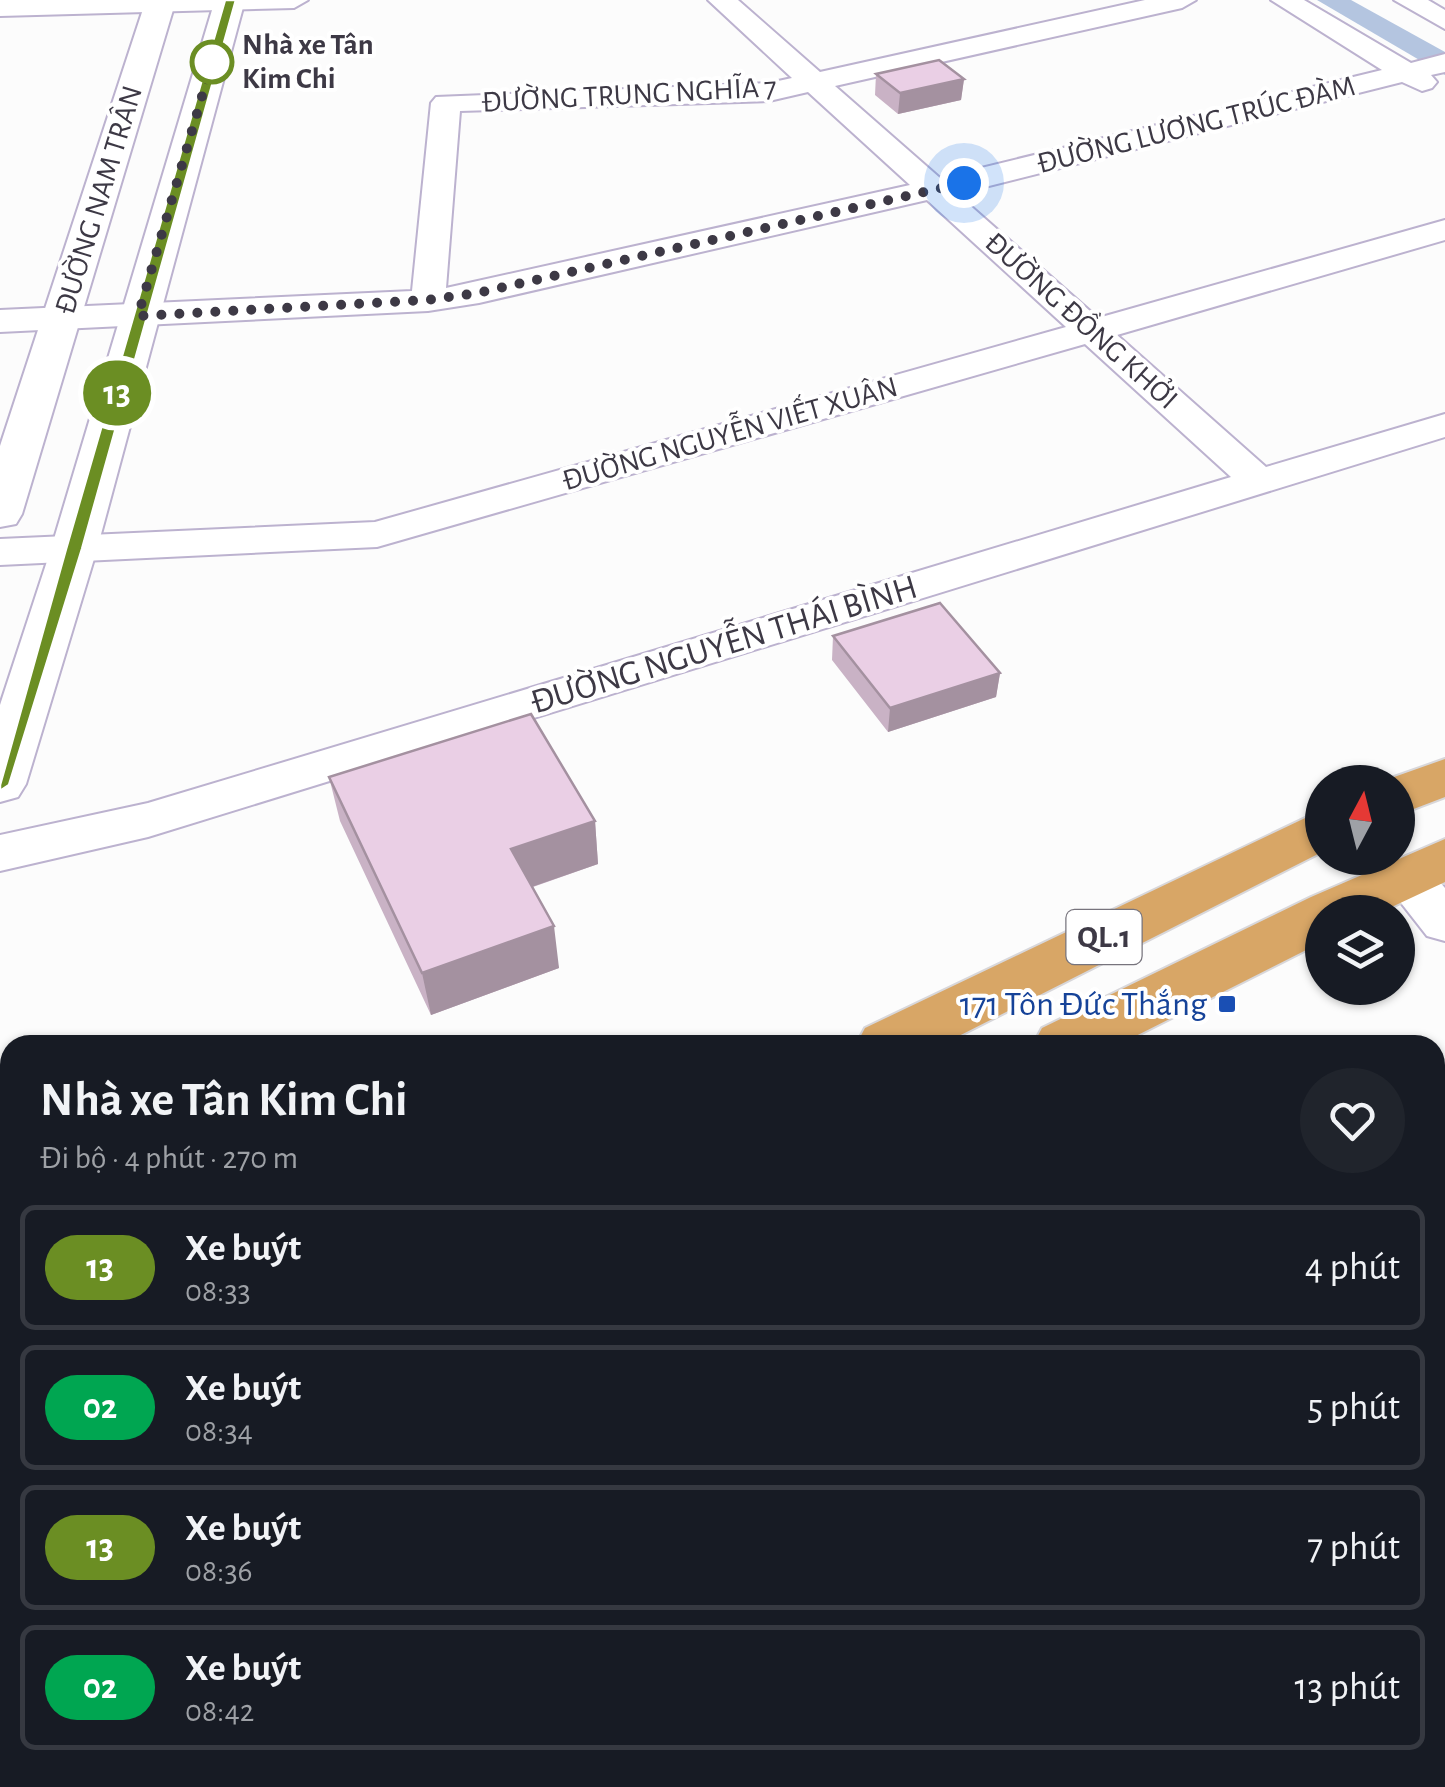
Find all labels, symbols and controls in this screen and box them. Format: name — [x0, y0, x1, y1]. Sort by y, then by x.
place label: Nhà xe Tân Kim Chi — [242, 30, 374, 94]
marker: Nhà xe Tân Kim Chi — [191, 41, 233, 83]
street label: ĐƯỜNG LƯƠNG TRÚC ĐÀM — [1033, 68, 1358, 179]
street label: ĐƯỜNG TRUNG NGHĨA 7 — [481, 69, 777, 118]
street label: ĐƯỜNG NAM TRÂN — [47, 81, 148, 318]
your location — [939, 158, 989, 208]
street label: ĐƯỜNG ĐỒNG KHỞI — [979, 223, 1186, 415]
line badge: 13 — [72, 360, 162, 426]
street label: ĐƯỜNG NGUYỄN VIẾT XUÂN — [557, 366, 901, 496]
text: 13 — [103, 376, 131, 411]
street label: ĐƯỜNG NGUYỄN THÁI BÌNH — [524, 563, 922, 721]
north arrow — [1305, 765, 1415, 875]
map controls — [1305, 765, 1415, 1005]
button: layers — [1305, 895, 1415, 1005]
road number: QL.1 — [1066, 910, 1142, 964]
place label: 171 Tôn Đức Thắng — [960, 987, 1207, 1022]
marker: 171 Tôn Đức Thắng — [1216, 993, 1238, 1015]
button: heart — [1300, 1068, 1405, 1173]
text: Nhà xe Tân Kim Chi — [40, 1077, 408, 1125]
text: Đi bộ · 4 phút · 270 m — [40, 1142, 298, 1174]
text: Xe buýt — [185, 1230, 301, 1268]
text: 4 phút — [1305, 1249, 1400, 1287]
text: 13 — [86, 1250, 114, 1285]
text: 08:33 — [185, 1275, 251, 1307]
text: Xe buýt — [185, 1370, 301, 1408]
text: 5 phút — [1307, 1389, 1400, 1427]
text: 02 — [83, 1390, 117, 1425]
text: 08:34 — [185, 1415, 253, 1447]
text: Xe buýt — [185, 1510, 301, 1548]
text: 7 phút — [1307, 1529, 1400, 1567]
text: 13 — [86, 1530, 114, 1565]
text: 08:36 — [185, 1555, 253, 1587]
text: Xe buýt — [185, 1650, 301, 1688]
text: 13 phút — [1294, 1669, 1400, 1707]
text: 02 — [83, 1670, 117, 1705]
text: 08:42 — [185, 1695, 254, 1727]

